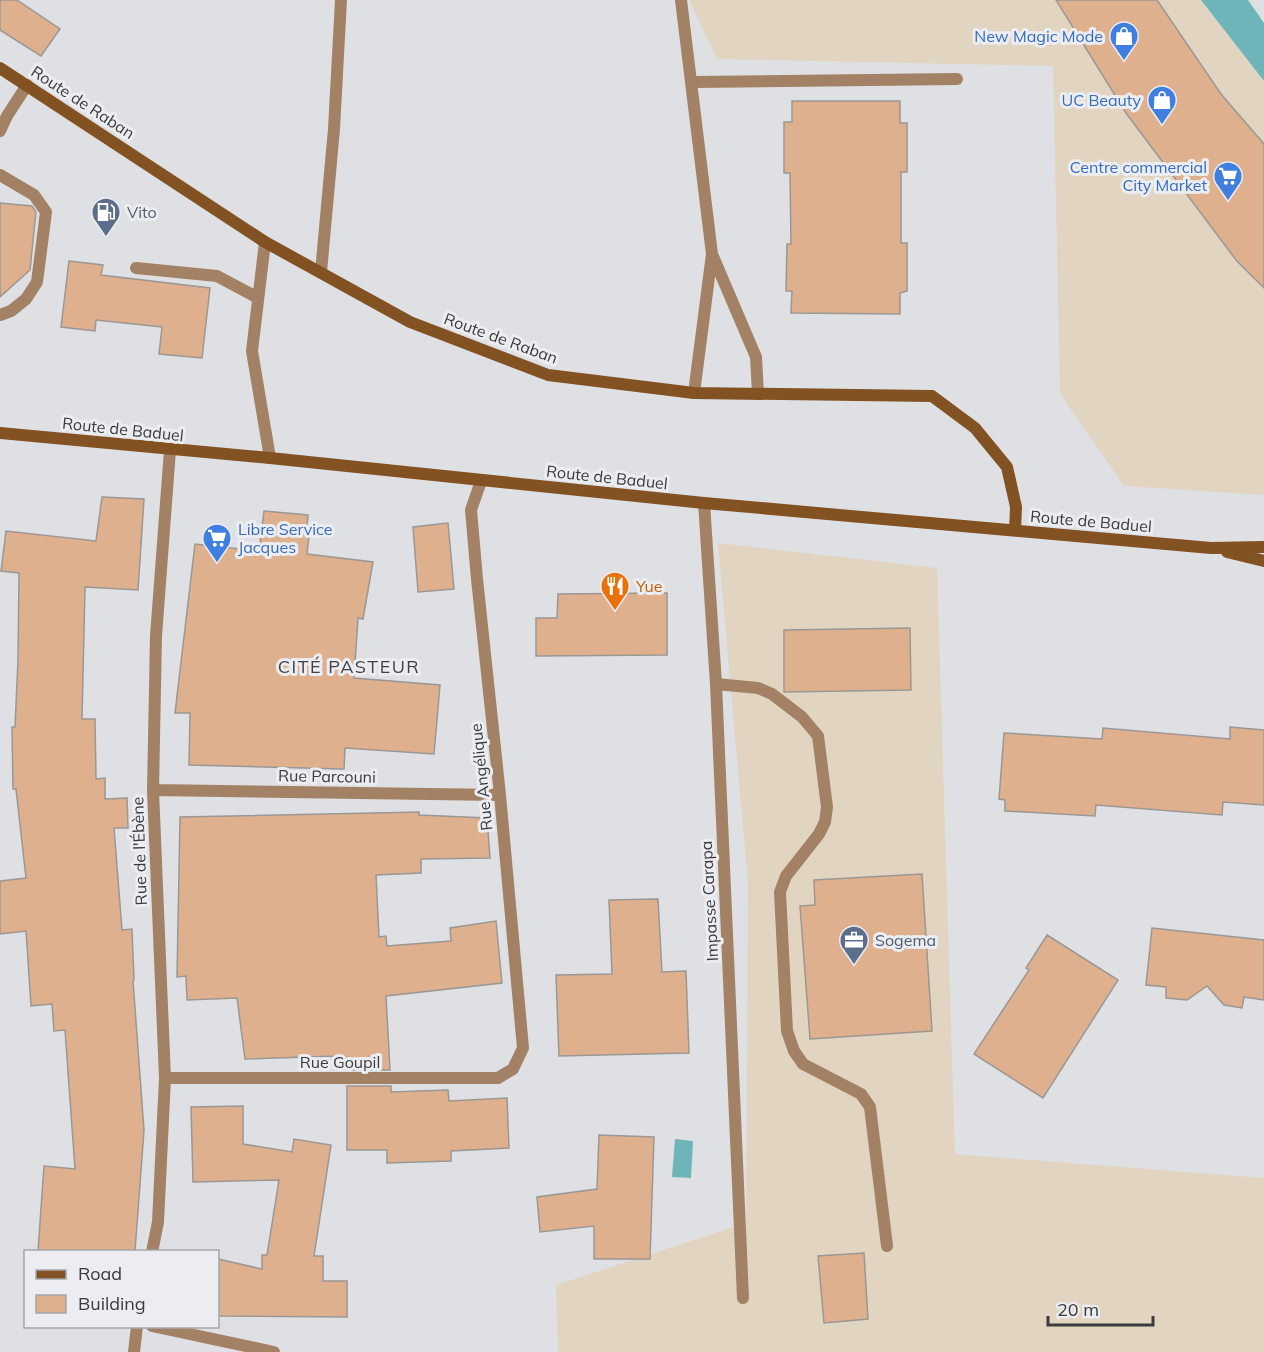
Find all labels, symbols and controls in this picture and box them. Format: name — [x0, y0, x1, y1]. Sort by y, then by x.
shop icon: New Magic Mode — [1108, 20, 1140, 62]
place label: New Magic Mode — [974, 26, 1103, 46]
street label: Route de Raban — [28, 61, 138, 143]
shop icon: UC Beauty — [1146, 84, 1178, 126]
place label: UC Beauty — [1062, 90, 1141, 110]
place label: Centre commercial City Market — [1070, 157, 1207, 195]
supermarket icon: Centre commercial City Market — [1212, 160, 1244, 202]
fuel station icon: Vito — [90, 196, 122, 238]
place label: Vito — [127, 202, 157, 222]
street label: Route de Raban — [441, 308, 561, 368]
street label: Route de Baduel — [61, 413, 185, 445]
street label: Route de Baduel — [545, 461, 669, 493]
street label: Route de Baduel — [1029, 506, 1153, 536]
place label: Libre Service Jacques — [238, 519, 332, 557]
supermarket icon: Libre Service Jacques — [201, 522, 233, 564]
restaurant icon: Yue — [599, 570, 631, 612]
place label: Yue — [635, 576, 663, 596]
district label: CITÉ PASTEUR — [278, 655, 420, 678]
street label: Rue Angélique — [465, 722, 497, 832]
street label: Rue Parcouni — [278, 765, 376, 787]
street label: Rue de l'Ébène — [127, 796, 151, 906]
street label: Impasse Carapa — [696, 840, 722, 962]
office icon: Sogema — [838, 924, 870, 966]
place label: Sogema — [875, 930, 936, 950]
street label: Rue Goupil — [300, 1052, 380, 1072]
legend — [24, 1250, 219, 1328]
text: Road — [78, 1262, 122, 1285]
scale bar — [1048, 1289, 1153, 1327]
text: Building — [78, 1292, 146, 1315]
text: 20 m — [1057, 1298, 1099, 1321]

